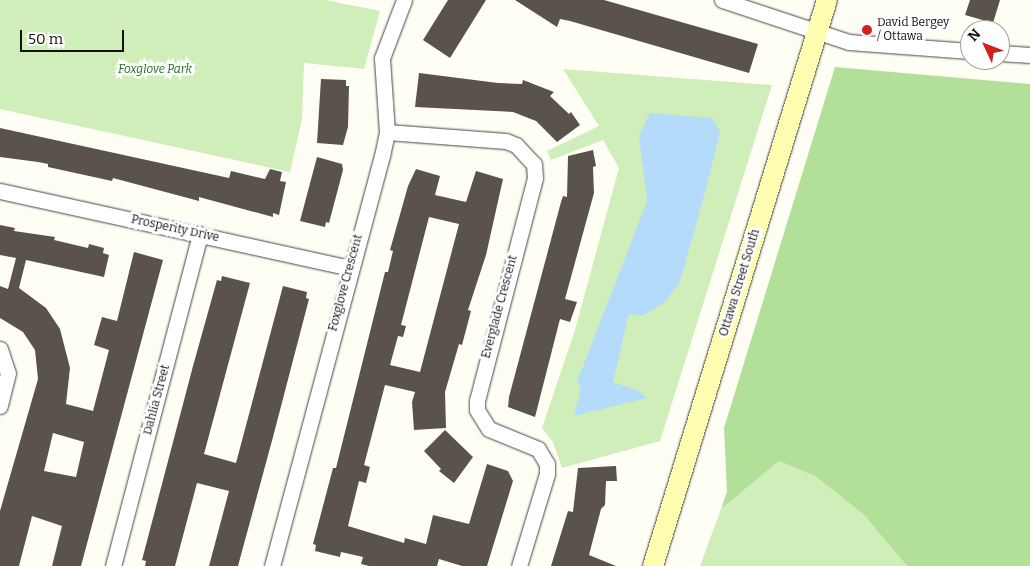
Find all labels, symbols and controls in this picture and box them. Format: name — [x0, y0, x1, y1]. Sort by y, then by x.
place label: David Bergey / Ottawa — [877, 16, 949, 44]
scale bar — [22, 20, 126, 52]
north arrow — [960, 20, 1010, 70]
marker: David Bergey / Ottawa — [861, 24, 873, 36]
text: N — [964, 25, 984, 45]
text: 50 m — [28, 30, 63, 48]
park label: Foxglove Park — [118, 63, 192, 77]
street label: Prosperity Drive — [130, 213, 220, 245]
street label: Ottawa Street South — [717, 228, 763, 338]
street label: Foxglove Crescent — [326, 233, 366, 333]
street label: Everglade Crescent — [479, 254, 521, 360]
street label: Dahlia Street — [141, 363, 173, 437]

